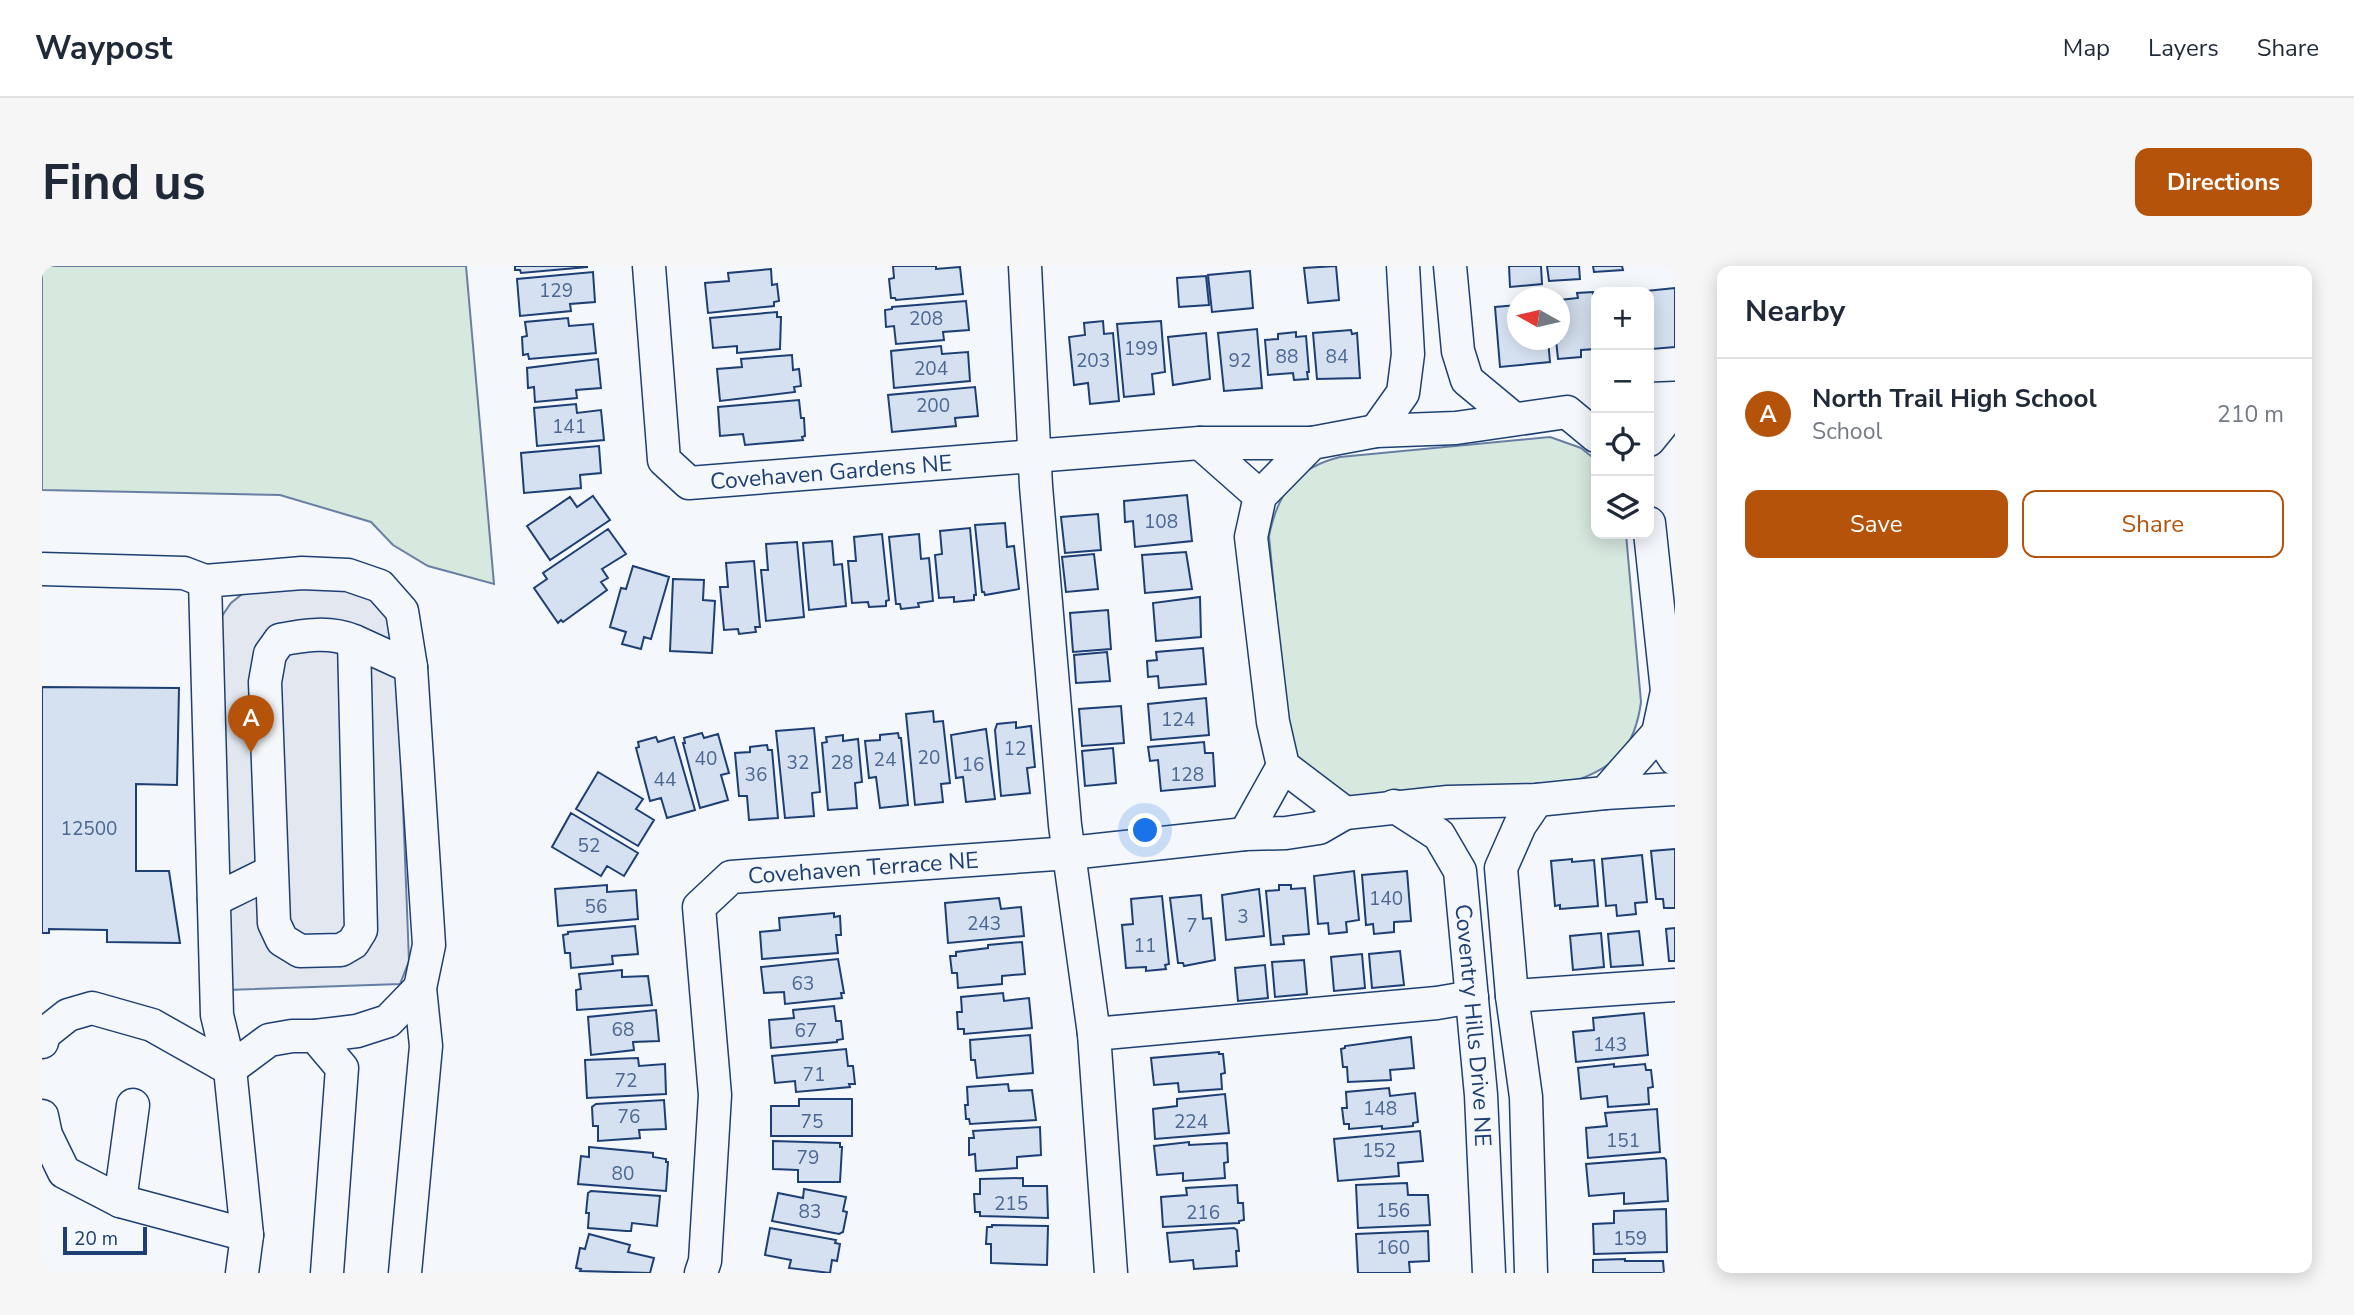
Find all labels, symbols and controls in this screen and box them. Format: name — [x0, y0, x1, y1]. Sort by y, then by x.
text: Waypost — [35, 26, 172, 71]
text: Map — [2063, 32, 2110, 64]
text: Layers — [2148, 32, 2219, 64]
text: Share — [2257, 32, 2319, 64]
button: Directions — [2135, 148, 2312, 216]
text: Find us — [42, 149, 206, 216]
house number: 129 — [539, 278, 573, 304]
north arrow — [1507, 287, 1570, 350]
map controls — [1591, 287, 1654, 539]
button: + — [1591, 287, 1654, 350]
text: Nearby — [1745, 291, 1845, 332]
house number: 208 — [909, 306, 943, 332]
house number: 199 — [1124, 336, 1158, 362]
house number: 88 — [1276, 344, 1298, 370]
house number: 84 — [1326, 344, 1348, 370]
house number: 203 — [1076, 348, 1110, 374]
house number: 92 — [1229, 348, 1251, 374]
button: − — [1591, 350, 1654, 413]
house number: 204 — [914, 356, 948, 382]
text: North Trail High School — [1812, 381, 2097, 416]
house number: 200 — [916, 393, 950, 419]
text: A — [1759, 399, 1777, 430]
text: 210 m — [2217, 399, 2284, 430]
button: locate — [1591, 413, 1654, 476]
house number: 141 — [552, 414, 586, 440]
text: School — [1812, 416, 1882, 447]
street label: Covehaven Gardens NE — [709, 447, 953, 497]
button: layers — [1591, 476, 1654, 539]
button: Save — [1745, 490, 2008, 558]
button: Share — [2022, 490, 2284, 558]
house number: 108 — [1144, 509, 1178, 535]
pin: A — [228, 695, 274, 753]
house number: 124 — [1161, 707, 1195, 733]
house number: 12 — [1004, 736, 1026, 762]
house number: 20 — [918, 745, 940, 771]
house number: 40 — [695, 746, 717, 772]
house number: 24 — [874, 747, 896, 773]
house number: 32 — [787, 750, 809, 776]
house number: 28 — [831, 750, 853, 776]
house number: 16 — [962, 752, 984, 778]
house number: 36 — [745, 762, 767, 788]
house number: 128 — [1170, 762, 1204, 788]
house number: 44 — [654, 767, 676, 793]
your location — [1128, 813, 1162, 847]
house number: 12500 — [60, 816, 118, 842]
house number: 52 — [578, 833, 600, 859]
street label: Covehaven Terrace NE — [747, 845, 980, 892]
house number: 140 — [1369, 886, 1403, 912]
house number: 56 — [585, 894, 607, 920]
street label: Coventry Hills Drive NE — [1447, 903, 1498, 1147]
house number: 3 — [1237, 904, 1249, 930]
house number: 243 — [967, 911, 1001, 937]
house number: 7 — [1186, 913, 1198, 939]
house number: 11 — [1134, 933, 1156, 959]
house number: 63 — [792, 971, 814, 997]
house number: 68 — [612, 1017, 634, 1043]
house number: 67 — [795, 1018, 817, 1044]
house number: 143 — [1593, 1032, 1627, 1058]
house number: 71 — [803, 1062, 825, 1088]
house number: 72 — [615, 1068, 637, 1094]
house number: 148 — [1363, 1096, 1397, 1122]
house number: 76 — [618, 1104, 640, 1130]
house number: 75 — [801, 1109, 823, 1135]
house number: 224 — [1174, 1109, 1208, 1135]
house number: 151 — [1606, 1128, 1640, 1154]
house number: 152 — [1362, 1138, 1396, 1164]
house number: 79 — [797, 1145, 819, 1171]
house number: 80 — [612, 1161, 634, 1187]
house number: 215 — [994, 1191, 1028, 1217]
house number: 156 — [1376, 1198, 1410, 1224]
house number: 83 — [799, 1199, 821, 1225]
house number: 216 — [1186, 1200, 1220, 1226]
scale bar — [63, 1224, 147, 1256]
text: 20 m — [74, 1226, 118, 1252]
house number: 159 — [1613, 1226, 1647, 1252]
house number: 160 — [1376, 1235, 1410, 1261]

